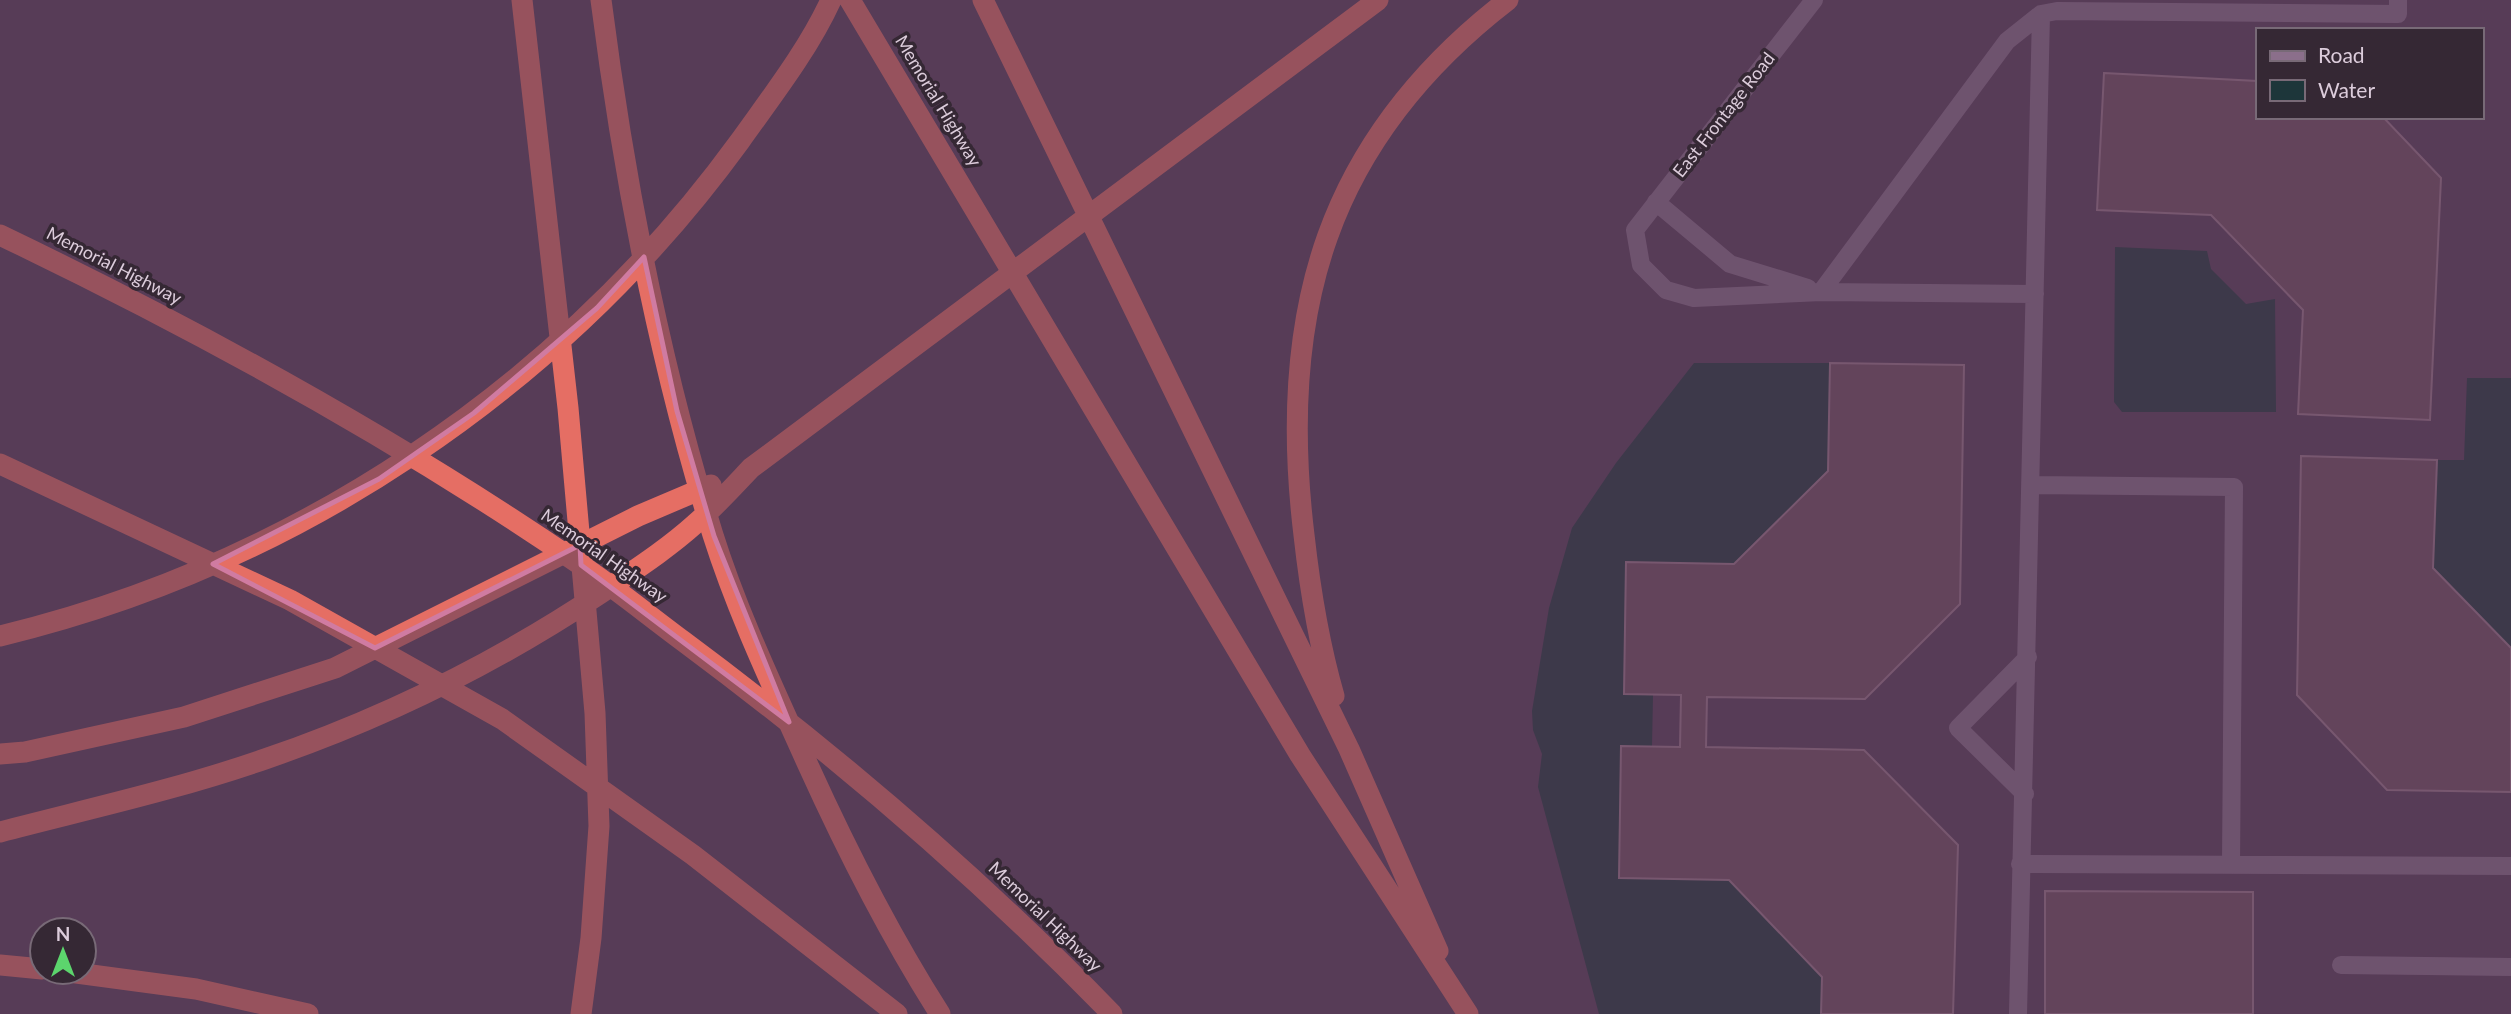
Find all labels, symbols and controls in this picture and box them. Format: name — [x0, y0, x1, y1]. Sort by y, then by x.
legend — [2256, 28, 2483, 119]
street label: Memorial Highway — [891, 31, 987, 171]
text: Road — [2318, 42, 2365, 67]
street label: East Frontage Road — [1668, 48, 1779, 181]
text: Water — [2318, 77, 2375, 102]
street label: Memorial Highway — [43, 221, 186, 309]
street label: Memorial Highway — [537, 503, 672, 607]
street label: Memorial Highway — [984, 857, 1107, 976]
north arrow — [28, 916, 98, 986]
text: N — [56, 922, 70, 945]

